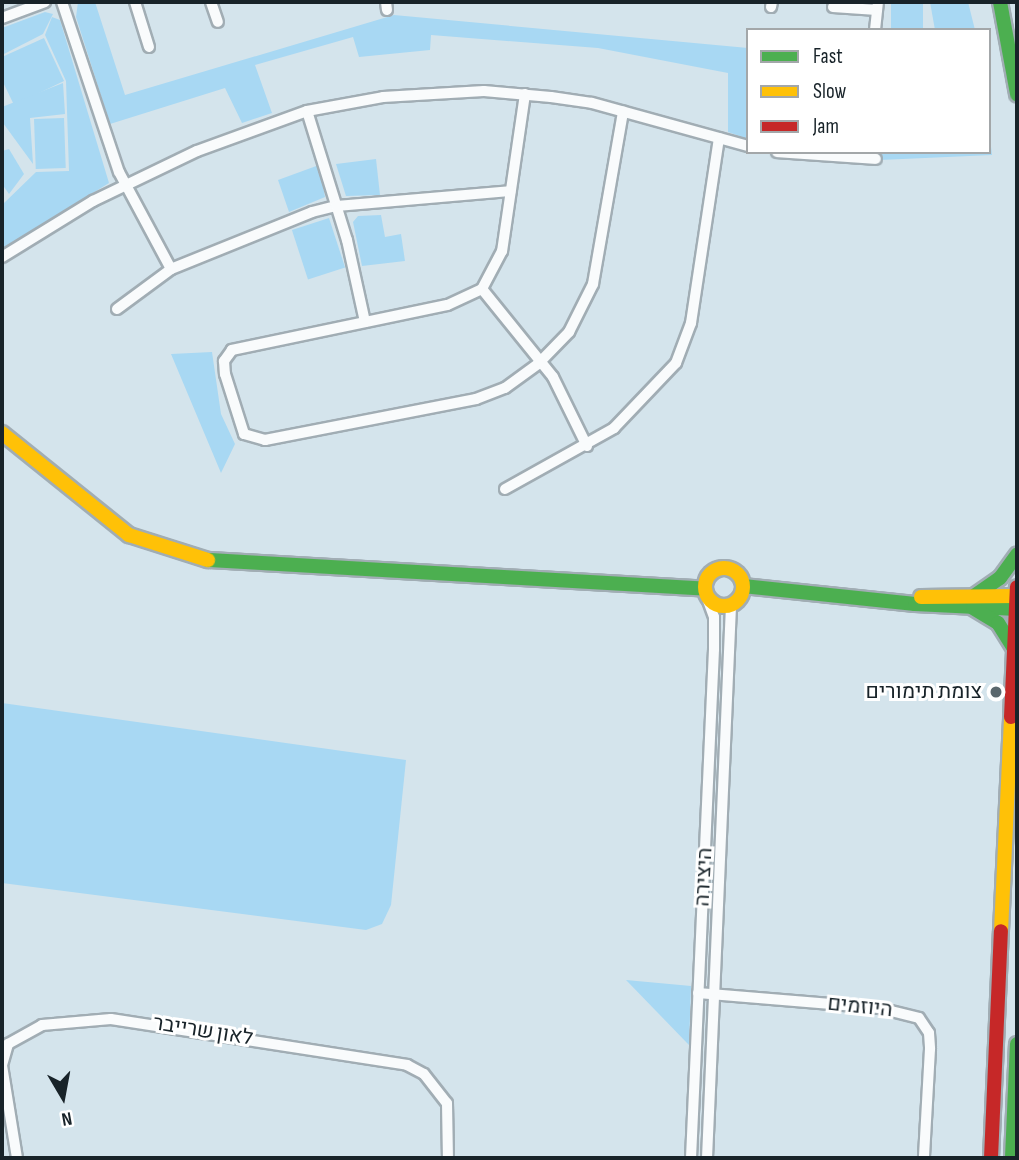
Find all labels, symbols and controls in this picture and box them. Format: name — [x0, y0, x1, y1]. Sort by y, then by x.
legend — [746, 28, 991, 154]
text: Fast — [813, 44, 843, 69]
text: Slow — [813, 79, 846, 104]
text: Jam — [813, 114, 839, 139]
place label: צומת תימורים — [866, 679, 982, 705]
marker: צומת תימורים — [988, 684, 1004, 700]
street label: היצירה — [690, 847, 718, 907]
street label: היוזמים — [826, 991, 894, 1023]
street label: לאון שרייבר — [151, 1011, 255, 1051]
north arrow — [28, 1062, 98, 1132]
text: N — [60, 1106, 74, 1130]

